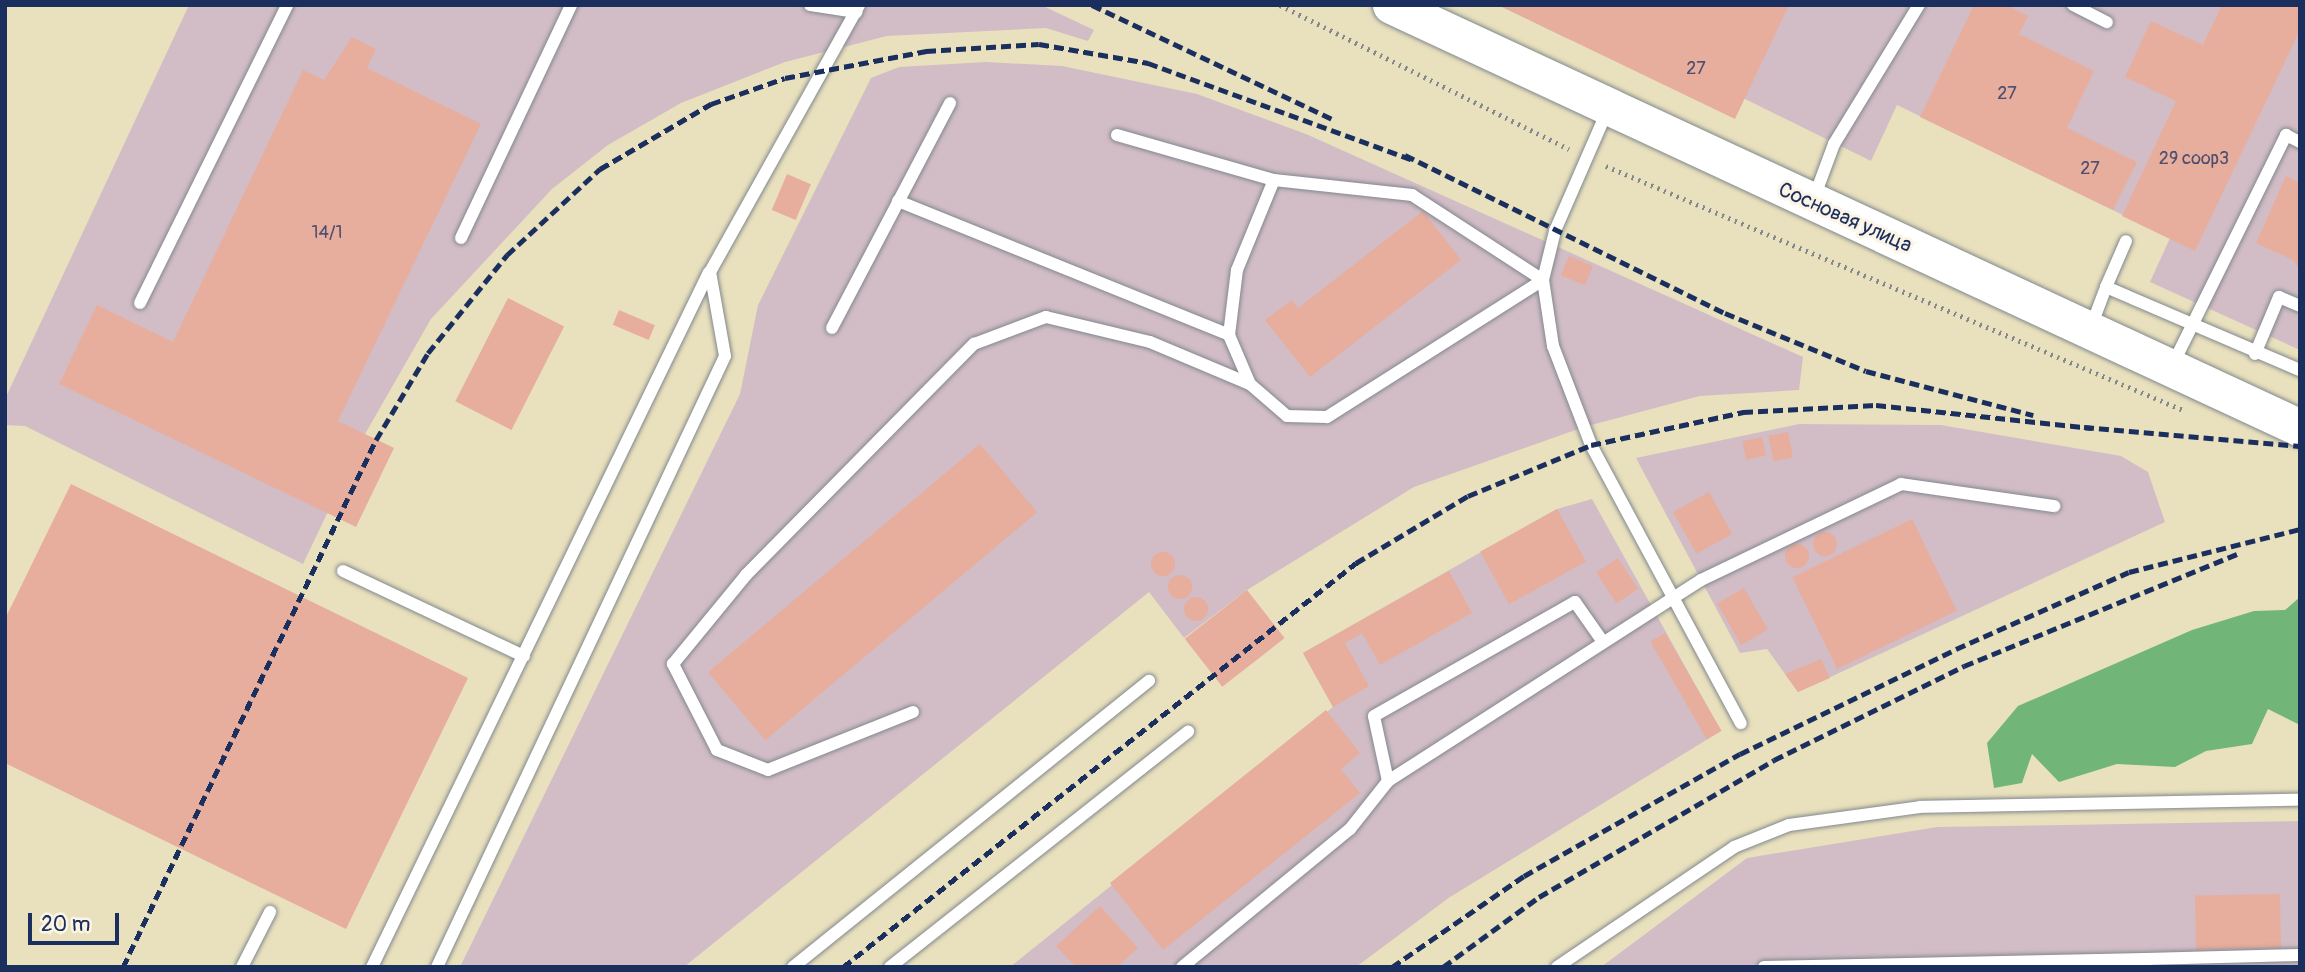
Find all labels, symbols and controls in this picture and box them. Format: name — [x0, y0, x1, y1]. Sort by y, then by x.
house number: 27 — [1686, 58, 1706, 80]
house number: 27 — [1997, 83, 2017, 105]
house number: 29 соор3 — [2159, 148, 2229, 170]
house number: 27 — [2080, 158, 2100, 180]
street label: Сосновая улица — [1774, 177, 1916, 259]
house number: 14/1 — [312, 222, 342, 244]
scale bar — [32, 898, 122, 942]
text: 20 m — [41, 911, 90, 938]

